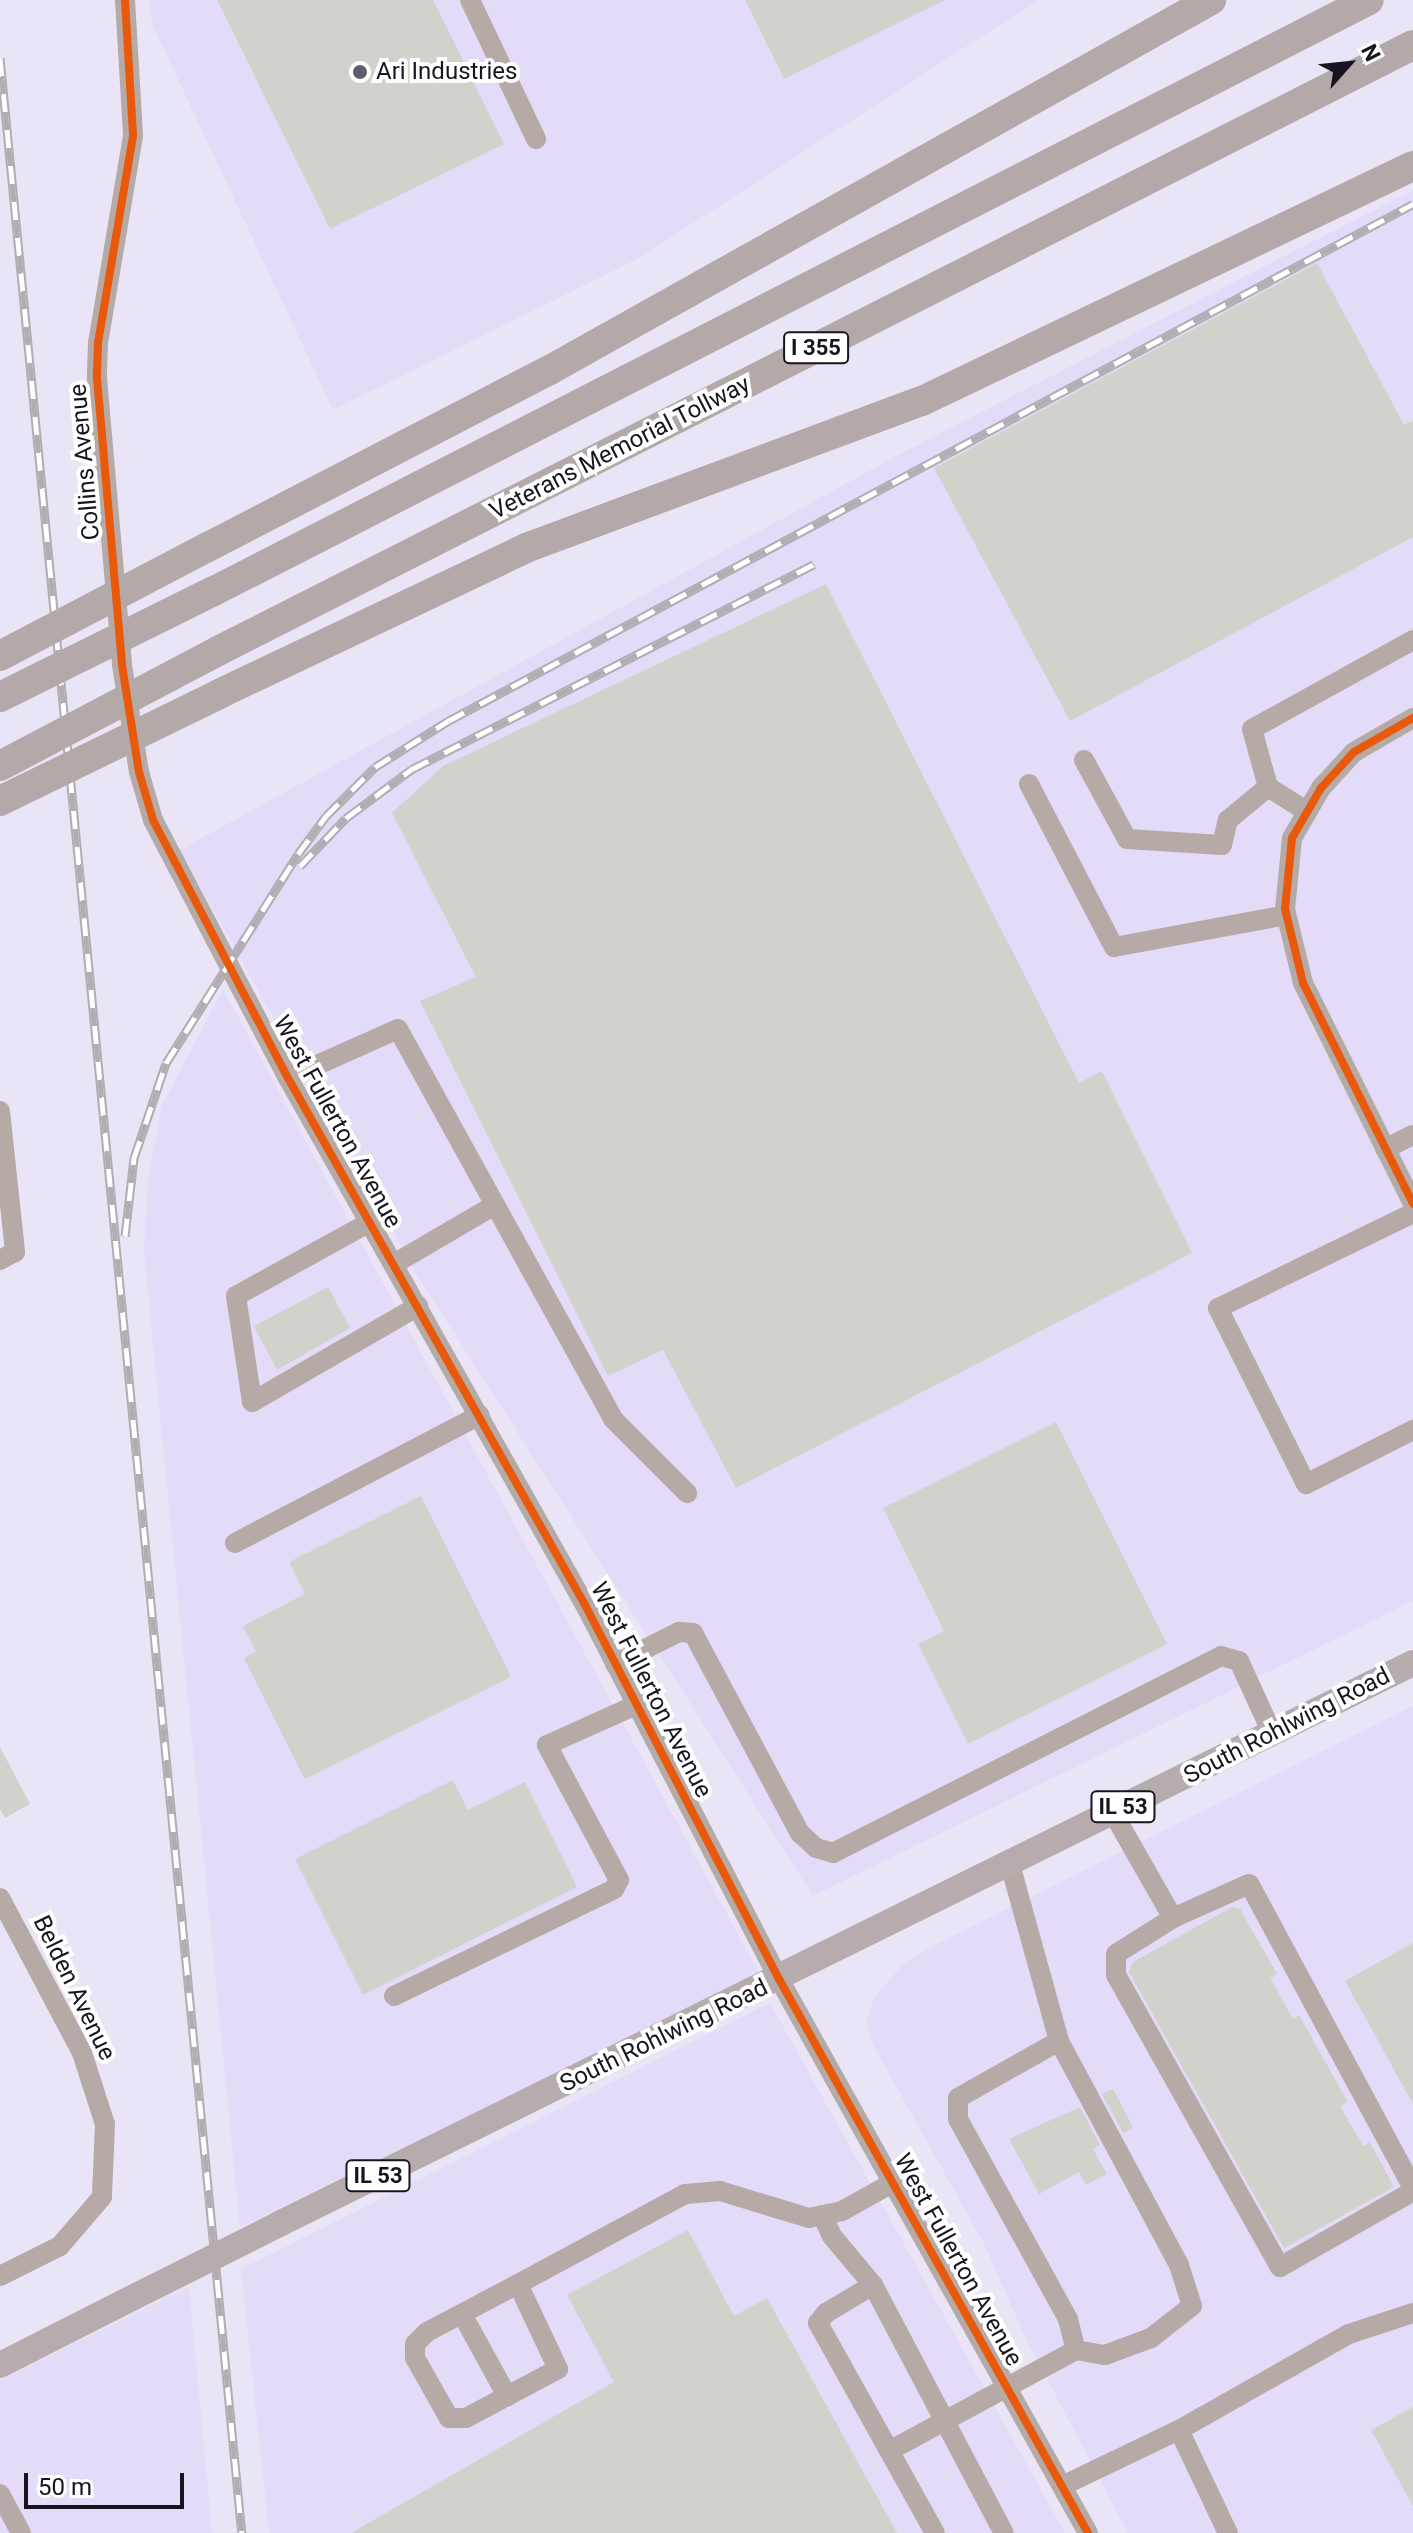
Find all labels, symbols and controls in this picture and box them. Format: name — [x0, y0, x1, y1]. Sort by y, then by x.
north arrow — [1309, 24, 1389, 104]
text: N — [1356, 40, 1385, 65]
place label: Ari Industries — [376, 58, 517, 86]
marker: Ari Industries — [351, 63, 369, 81]
road number: I 355 — [782, 330, 850, 366]
street label: Veterans Memorial Tollway — [485, 370, 755, 526]
street label: Collins Avenue — [64, 383, 106, 541]
street label: West Fullerton Avenue — [267, 1011, 407, 1233]
street label: West Fullerton Avenue — [584, 1577, 718, 1803]
street label: South Rohlwing Road — [1179, 1662, 1395, 1790]
road number: IL 53 — [1089, 1789, 1157, 1825]
street label: Belden Avenue — [27, 1911, 121, 2065]
street label: South Rohlwing Road — [556, 1973, 772, 2099]
street label: West Fullerton Avenue — [888, 2149, 1028, 2371]
road number: IL 53 — [344, 2158, 412, 2194]
scale bar — [28, 2457, 188, 2507]
text: 50 m — [38, 2473, 92, 2501]

